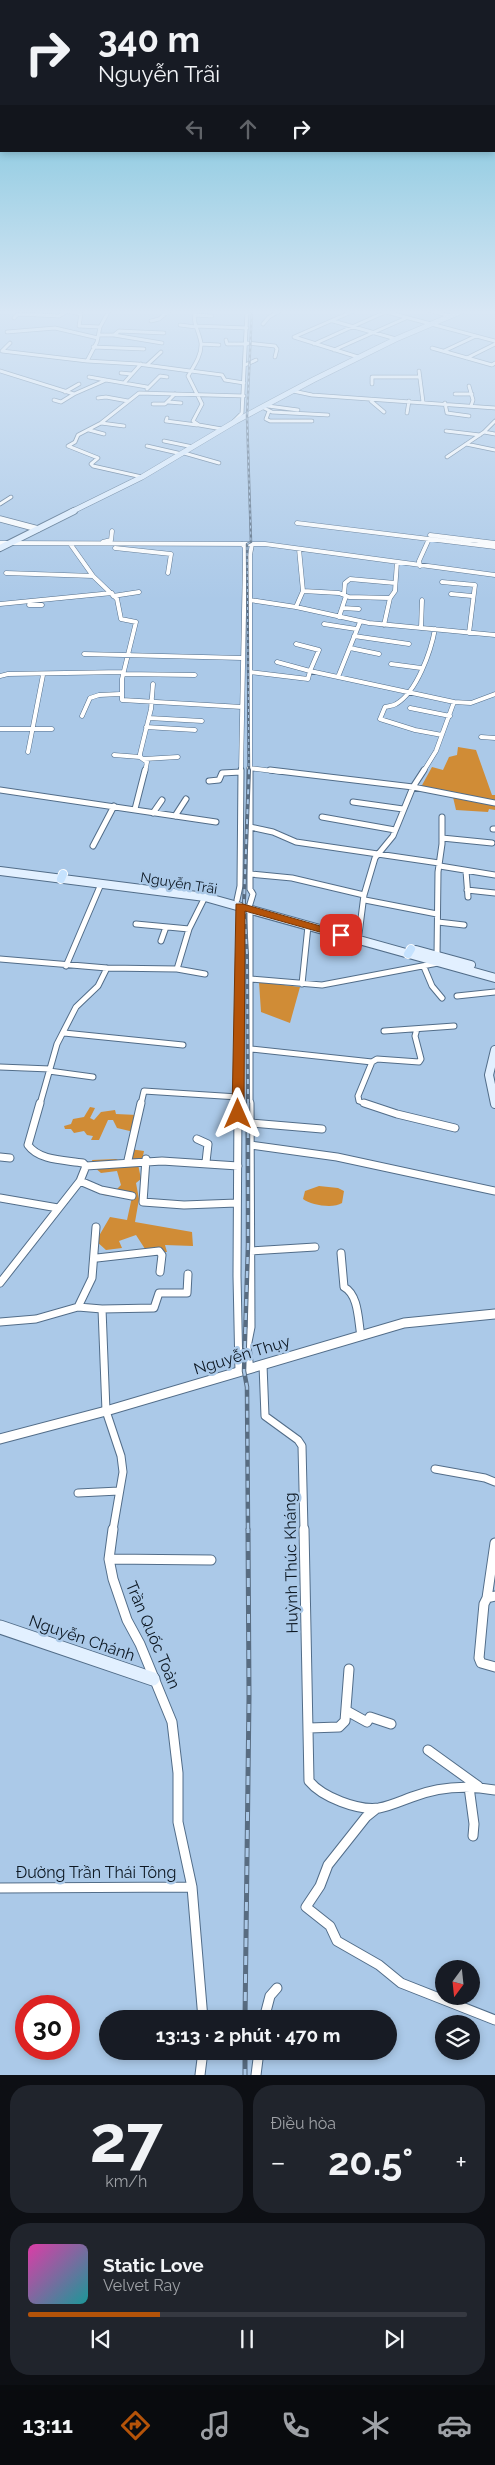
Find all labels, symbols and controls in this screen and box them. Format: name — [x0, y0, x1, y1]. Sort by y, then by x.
text: 340 m — [98, 19, 200, 60]
icon: right — [15, 20, 80, 85]
text: Nguyễn Trãi — [98, 61, 220, 87]
icon: left — [181, 115, 209, 143]
icon: ahead — [234, 115, 262, 143]
icon: right — [287, 115, 315, 143]
street label: Nguyễn Trãi — [139, 869, 219, 897]
pin — [320, 914, 362, 956]
icon: arrive — [327, 921, 355, 949]
position arrow — [211, 1087, 263, 1139]
street label: Nguyễn Thụy — [191, 1331, 293, 1379]
street label: Huỳnh Thúc Kháng — [280, 1492, 302, 1634]
street label: Trần Quốc Toản — [122, 1578, 184, 1692]
street label: Nguyễn Chánh — [27, 1611, 137, 1665]
street label: Đường Trần Thái Tông — [16, 1863, 176, 1882]
north arrow — [435, 1960, 480, 2005]
map controls — [435, 1960, 480, 2060]
speed limit sign: 30 — [15, 1995, 80, 2060]
button: layers — [435, 2015, 480, 2060]
text: 13:13 · 2 phút · 470 m — [156, 2024, 340, 2046]
text: 27 — [90, 2101, 163, 2177]
text: Điều hòa — [271, 2114, 336, 2133]
text: 20.5° — [328, 2139, 413, 2184]
text: − — [271, 2146, 286, 2179]
text: + — [455, 2146, 467, 2179]
text: km/h — [105, 2172, 147, 2191]
text: Static Love — [103, 2254, 204, 2276]
text: Velvet Ray — [103, 2276, 181, 2295]
icon: previous — [87, 2325, 115, 2353]
icon: pause — [233, 2325, 261, 2353]
icon: next — [380, 2325, 408, 2353]
icon: directions — [118, 2408, 153, 2443]
icon: music — [198, 2408, 233, 2443]
icon: phone — [278, 2408, 313, 2443]
icon: climate — [358, 2408, 393, 2443]
icon: car — [437, 2408, 472, 2443]
text: 13:11 — [22, 2412, 73, 2438]

